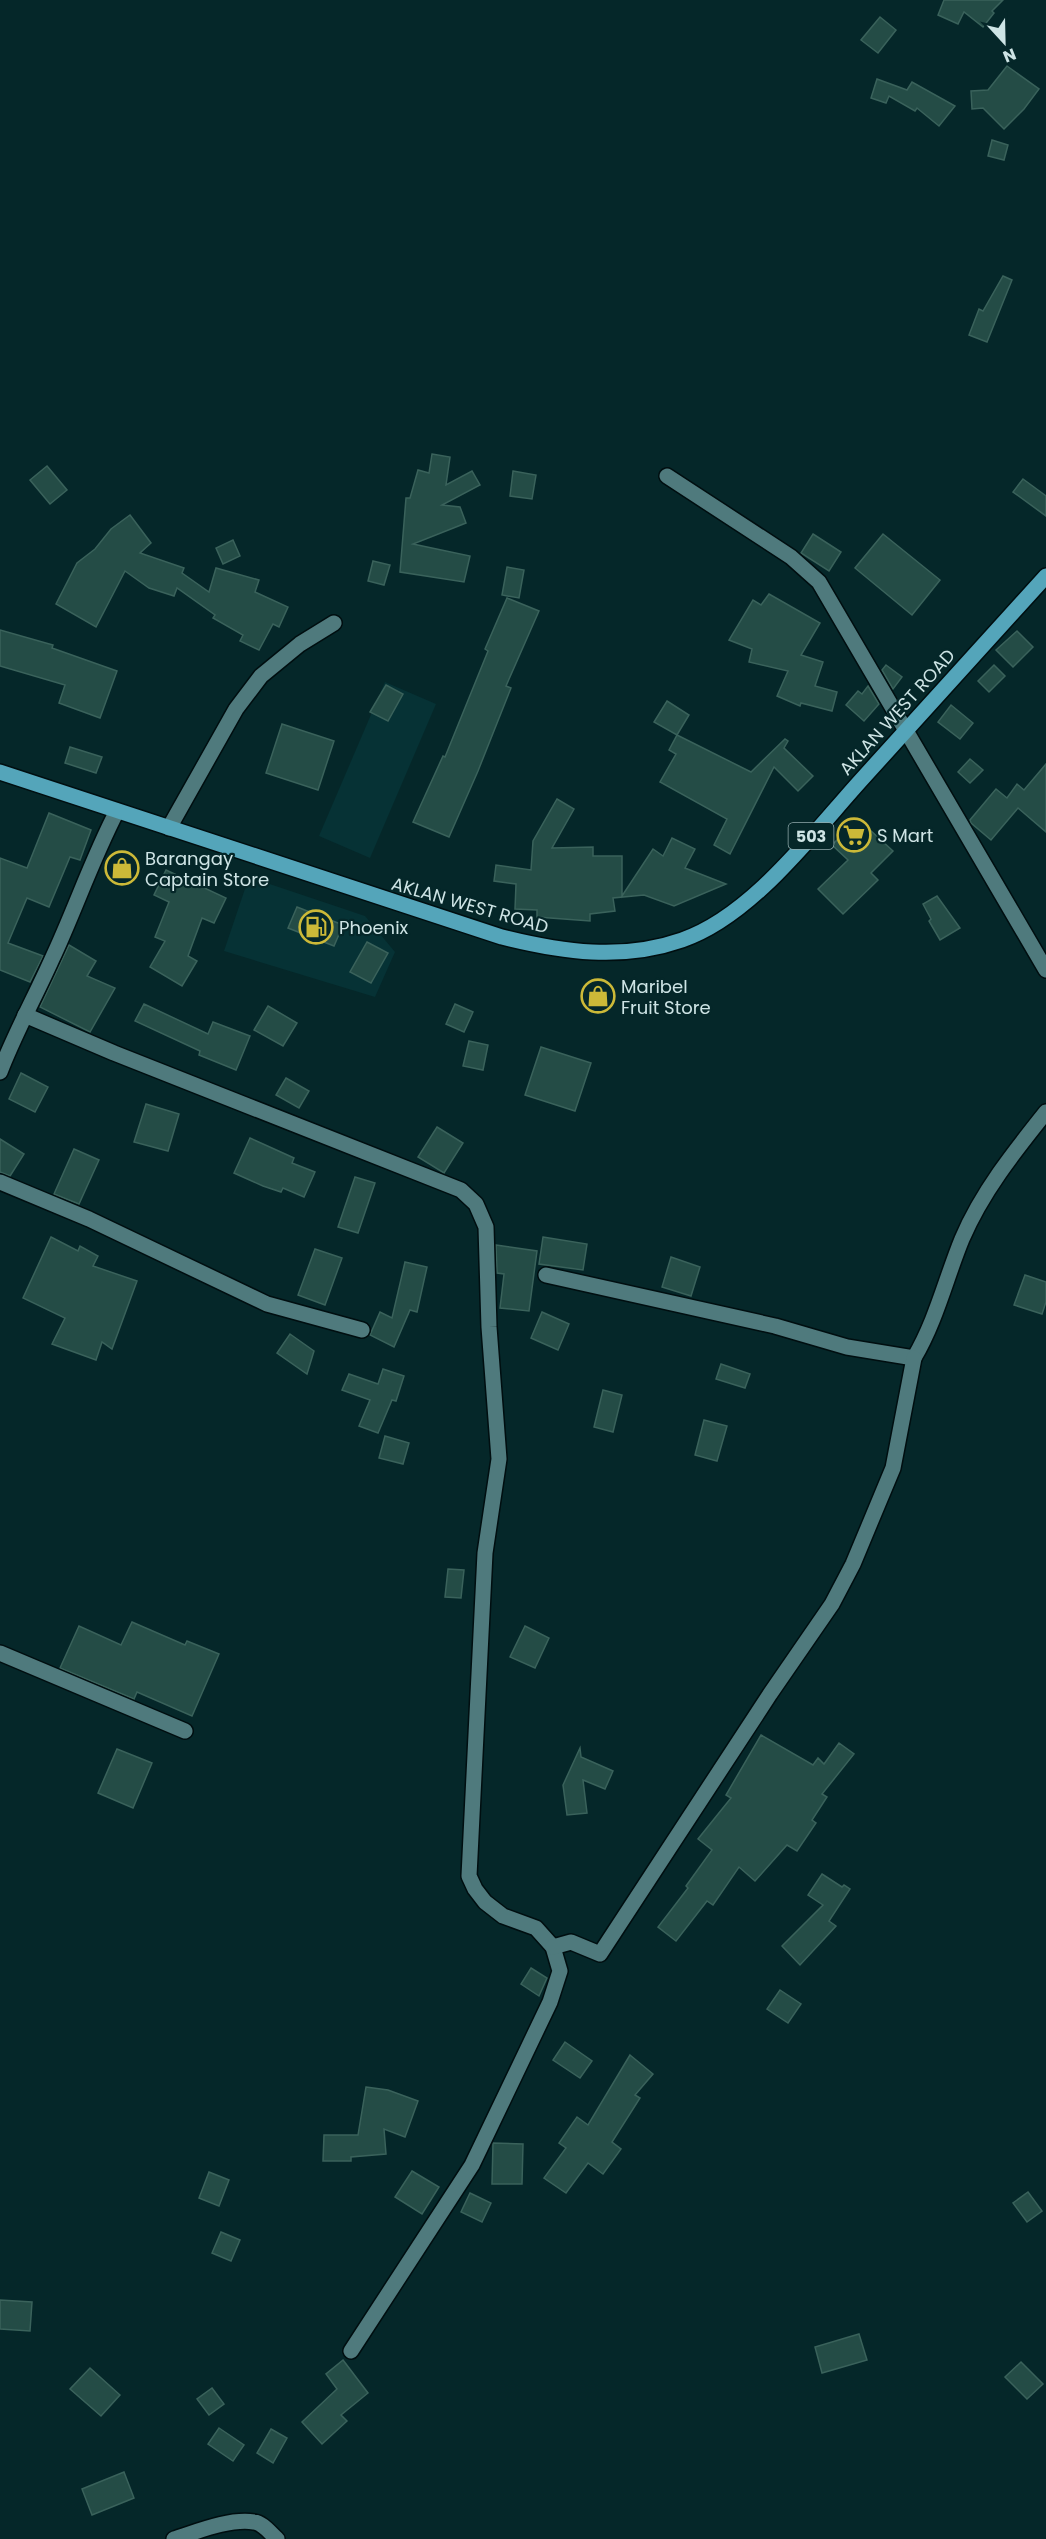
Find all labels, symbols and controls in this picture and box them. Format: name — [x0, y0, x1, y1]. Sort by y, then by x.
north arrow — [974, 12, 1034, 72]
text: N — [1000, 43, 1019, 68]
street label: AKLAN WEST ROAD — [833, 643, 961, 781]
supermarket icon: S Mart — [836, 817, 872, 853]
road number: 503 — [788, 823, 834, 849]
place label: S Mart — [877, 823, 933, 848]
place label: Barangay Captain Store — [145, 846, 269, 892]
shop icon: Barangay Captain Store — [104, 850, 140, 886]
street label: AKLAN WEST ROAD — [389, 871, 551, 939]
fuel station icon: Phoenix — [298, 909, 334, 945]
place label: Phoenix — [339, 915, 409, 940]
place label: Maribel Fruit Store — [621, 974, 711, 1020]
shop icon: Maribel Fruit Store — [580, 978, 616, 1014]

